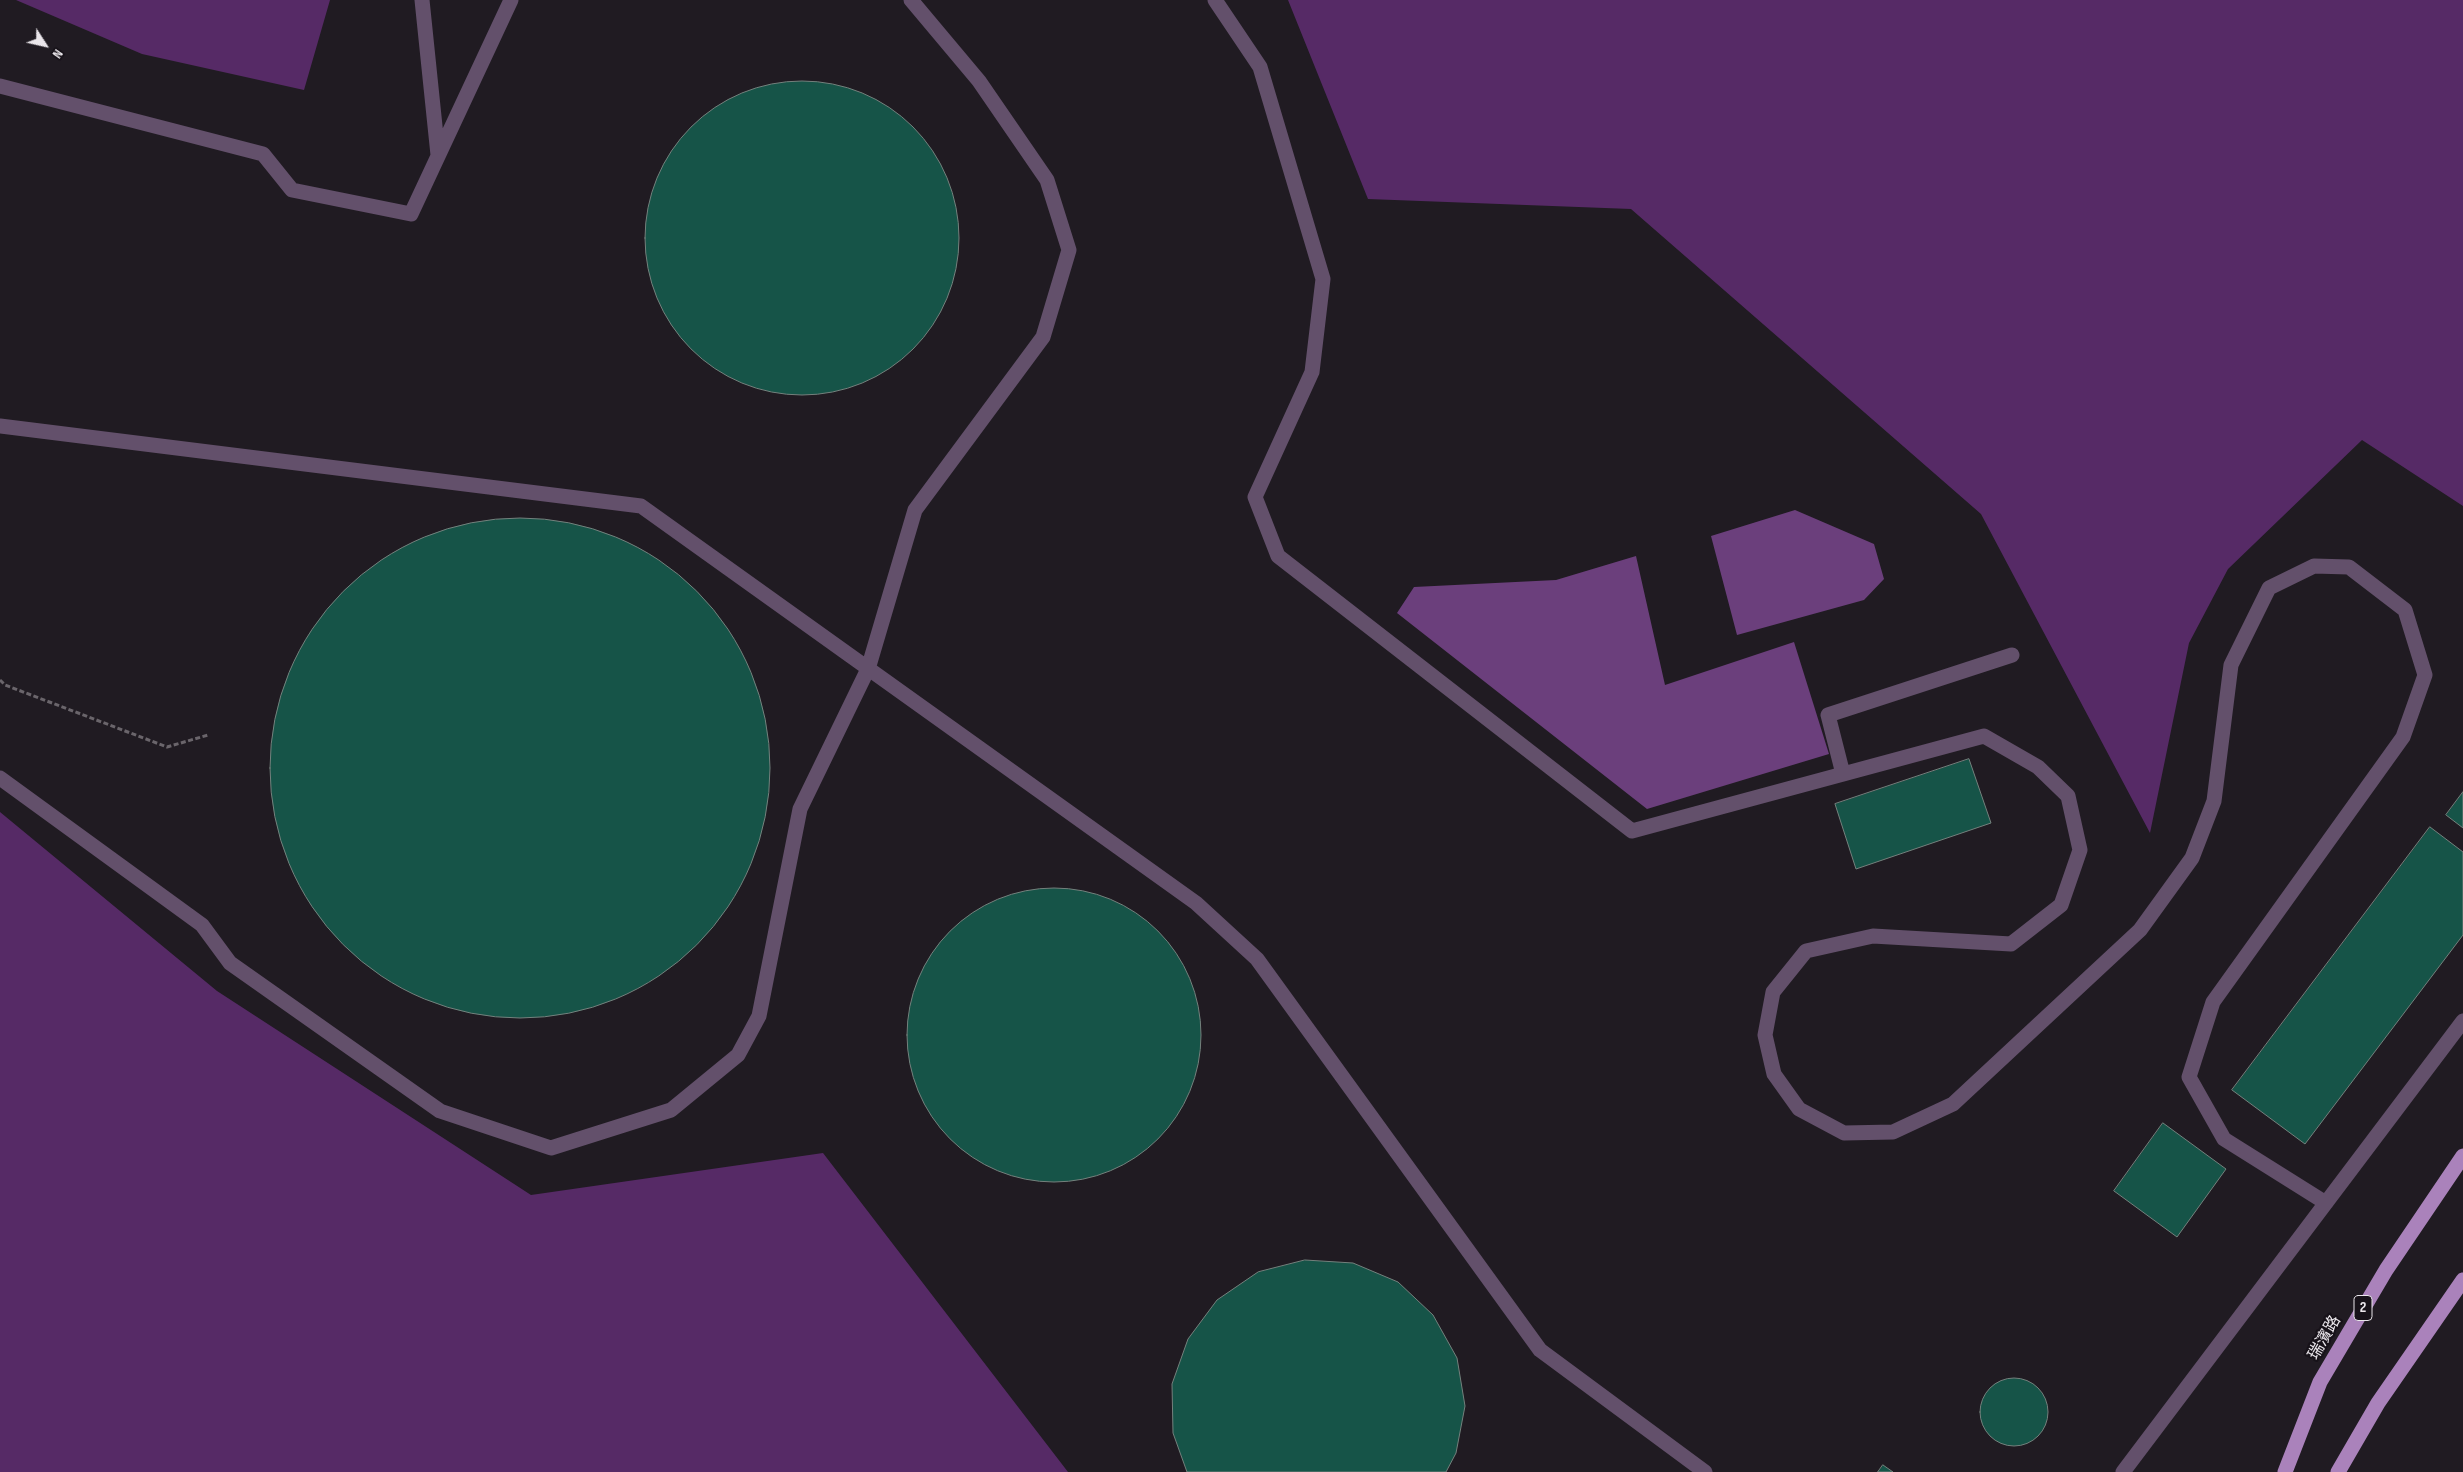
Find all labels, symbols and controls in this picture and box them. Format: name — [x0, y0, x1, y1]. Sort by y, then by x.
north arrow — [20, 20, 70, 70]
text: N — [49, 46, 67, 62]
road number: 2 — [2354, 1296, 2372, 1320]
street label: 瑞濱路 — [2305, 1312, 2345, 1364]

